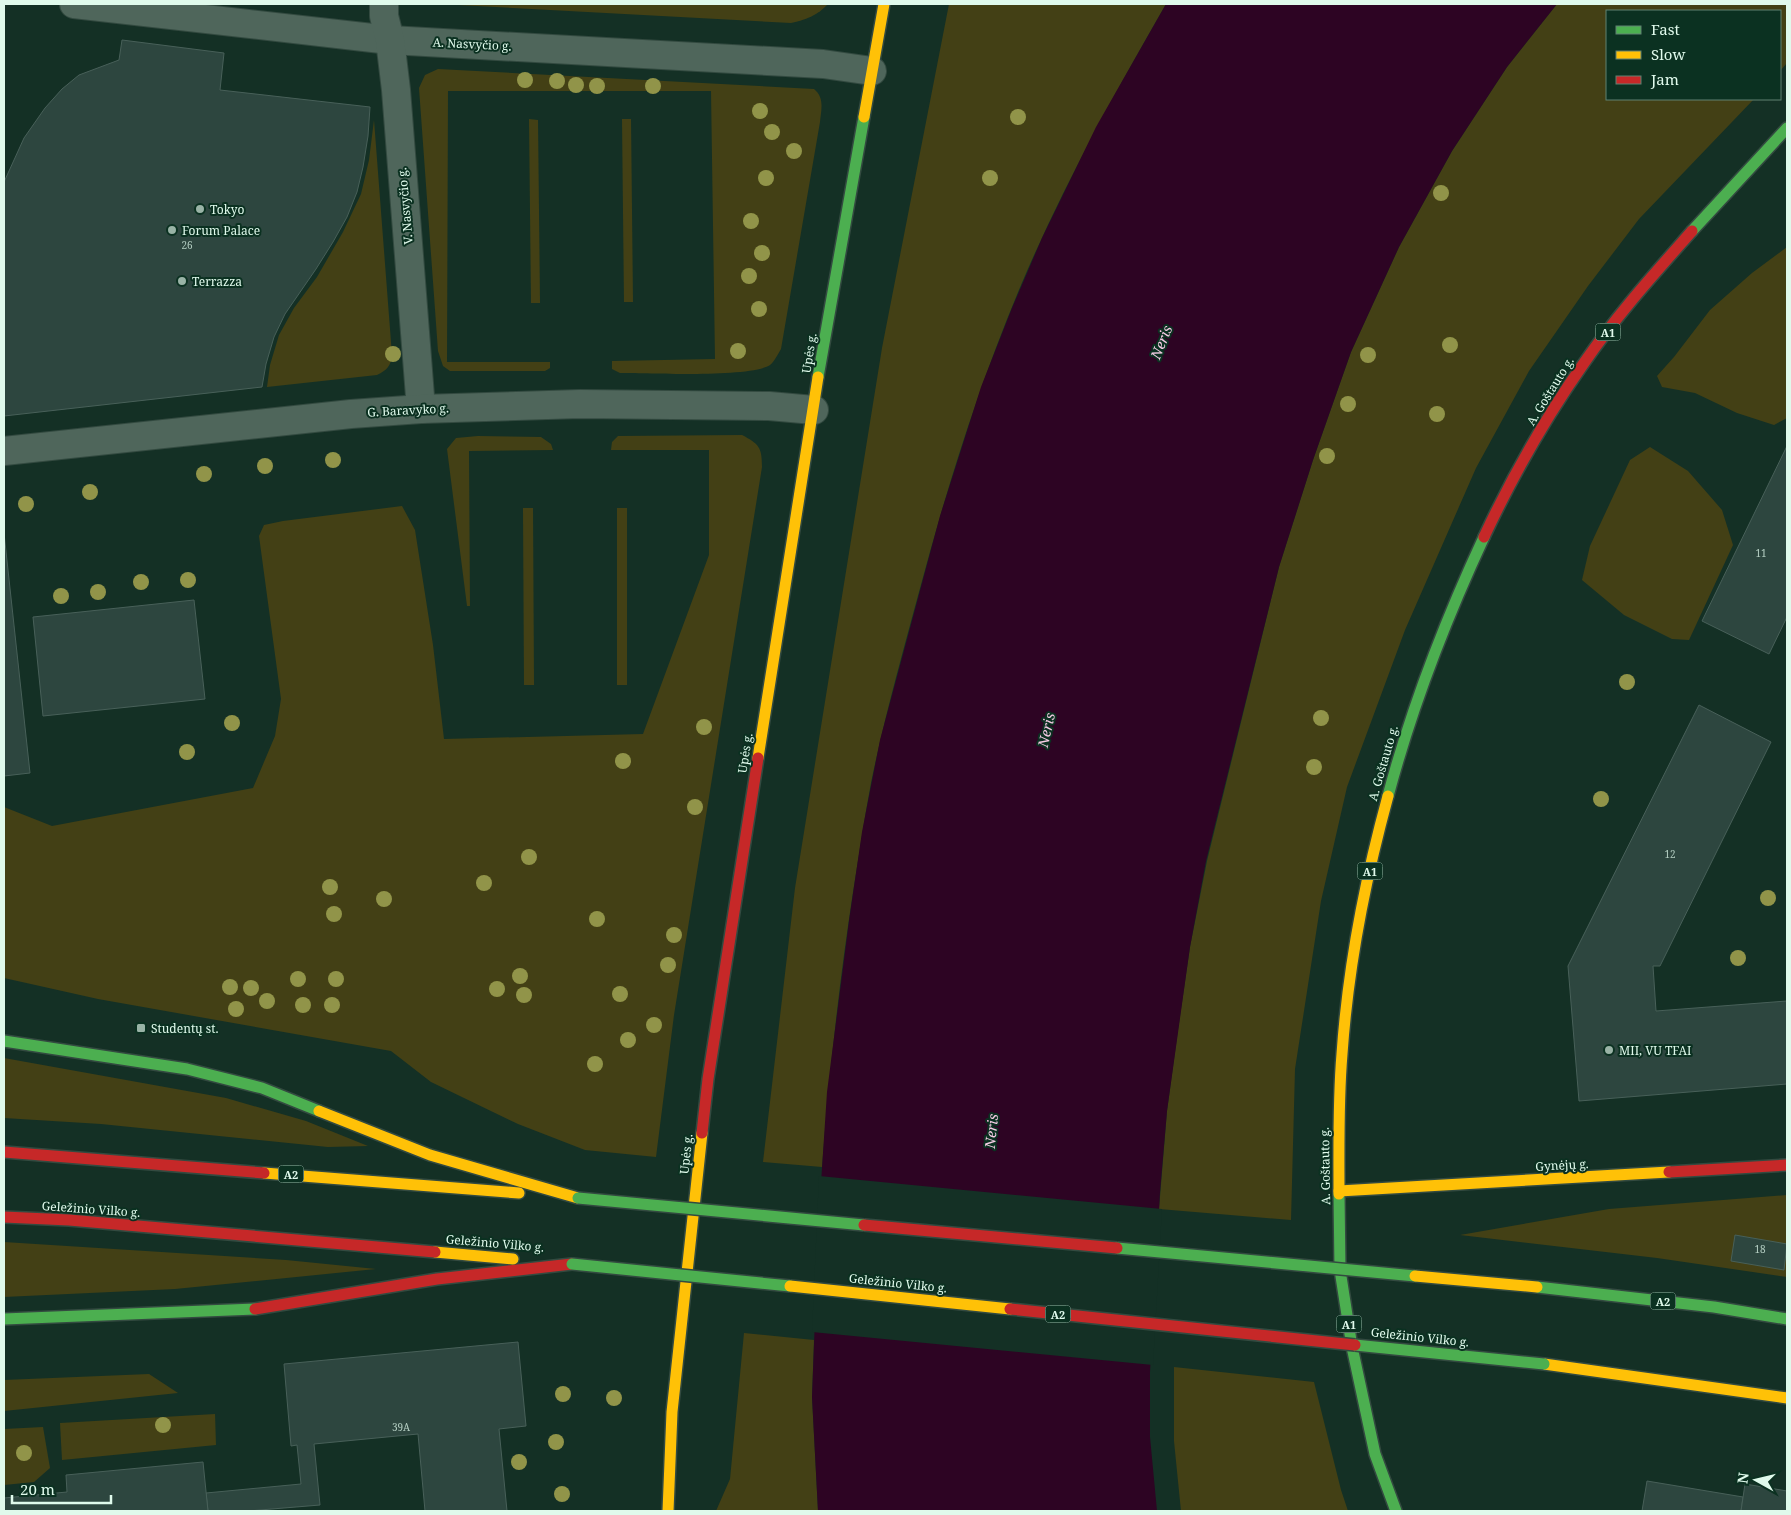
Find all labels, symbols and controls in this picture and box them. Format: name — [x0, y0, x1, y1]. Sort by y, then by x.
legend — [1606, 10, 1781, 100]
text: Fast — [1651, 19, 1680, 39]
street label: A. Nasvyčio g. — [432, 33, 512, 55]
text: Slow — [1651, 44, 1685, 64]
text: Jam — [1650, 69, 1679, 89]
street label: V. Nasvyčio g. — [393, 167, 417, 245]
place label: Tokyo — [210, 201, 244, 218]
marker: Tokyo — [194, 203, 206, 215]
place label: Forum Palace — [182, 222, 260, 239]
marker: Forum Palace — [166, 224, 178, 236]
house number: 26 — [181, 238, 193, 252]
place label: Terrazza — [192, 273, 242, 290]
marker: Terrazza — [176, 275, 188, 287]
water label: Neris — [1145, 322, 1177, 363]
road number: A1 — [1596, 324, 1620, 341]
street label: Upės g. — [797, 332, 821, 374]
street label: A. Goštauto g. — [1522, 354, 1578, 428]
street label: G. Baravyko g. — [367, 399, 449, 421]
house number: 11 — [1755, 546, 1767, 560]
water label: Neris — [1033, 710, 1059, 750]
street label: A. Goštauto g. — [1364, 723, 1402, 803]
street label: Upės g. — [733, 732, 757, 774]
house number: 12 — [1664, 847, 1676, 861]
road number: A1 — [1358, 862, 1382, 879]
place label: Studentų st. — [151, 1020, 219, 1037]
marker: Studentų st. — [135, 1022, 147, 1034]
place label: MII, VU TFAI — [1619, 1042, 1691, 1059]
marker: MII, VU TFAI — [1603, 1044, 1615, 1056]
water label: Neris — [980, 1112, 1002, 1150]
street label: A. Goštauto g. — [1316, 1127, 1334, 1205]
street label: Upės g. — [675, 1133, 697, 1175]
street label: Gynėjų g. — [1535, 1155, 1589, 1175]
road number: A2 — [278, 1166, 304, 1182]
street label: Geležinio Vilko g. — [41, 1197, 141, 1221]
street label: Geležinio Vilko g. — [445, 1230, 545, 1256]
house number: 18 — [1754, 1242, 1766, 1256]
street label: Geležinio Vilko g. — [848, 1269, 948, 1297]
road number: A2 — [1650, 1292, 1676, 1310]
road number: A2 — [1046, 1306, 1070, 1322]
road number: A1 — [1336, 1316, 1362, 1332]
street label: Geležinio Vilko g. — [1370, 1323, 1470, 1351]
house number: 39A — [392, 1420, 411, 1434]
north arrow — [1731, 1455, 1781, 1505]
text: N — [1732, 1471, 1753, 1485]
scale bar — [12, 1472, 111, 1504]
text: 20 m — [20, 1479, 55, 1499]

